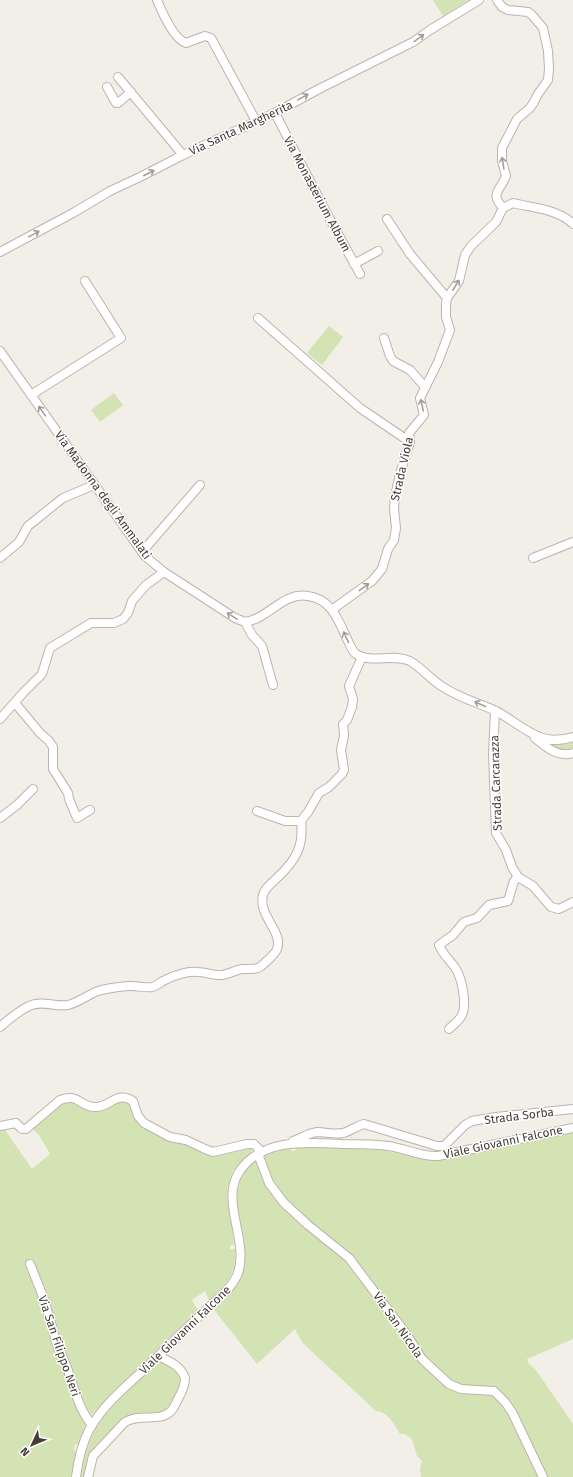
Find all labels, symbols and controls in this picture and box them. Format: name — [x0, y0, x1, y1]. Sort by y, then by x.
one-way arrow — [413, 34, 424, 42]
one-way arrow — [297, 93, 309, 101]
street label: Via Santa Margherita — [187, 98, 295, 158]
street label: Via Monasterium Album — [281, 134, 353, 254]
one-way arrow — [499, 157, 507, 170]
one-way arrow — [143, 168, 155, 176]
one-way arrow — [28, 229, 40, 237]
one-way arrow — [452, 279, 460, 291]
one-way arrow — [418, 399, 426, 412]
one-way arrow — [38, 405, 46, 416]
street label: Via Madonna degli Ammalati — [52, 428, 154, 562]
street label: Strada Viola — [388, 435, 416, 503]
one-way arrow — [359, 582, 370, 591]
one-way arrow — [226, 611, 238, 619]
one-way arrow — [342, 631, 349, 643]
one-way arrow — [475, 700, 487, 708]
street label: Strada Carcarazza — [487, 735, 505, 831]
street label: Strada Sorba — [483, 1105, 555, 1127]
street label: Viale Giovanni Falcone — [442, 1123, 564, 1161]
street label: Viale Giovanni Falcone — [136, 1283, 234, 1377]
street label: Via San Nicola — [370, 1289, 426, 1361]
street label: Via San Filippo Neri — [35, 1294, 83, 1398]
north arrow — [12, 1425, 52, 1465]
text: N — [18, 1444, 32, 1459]

